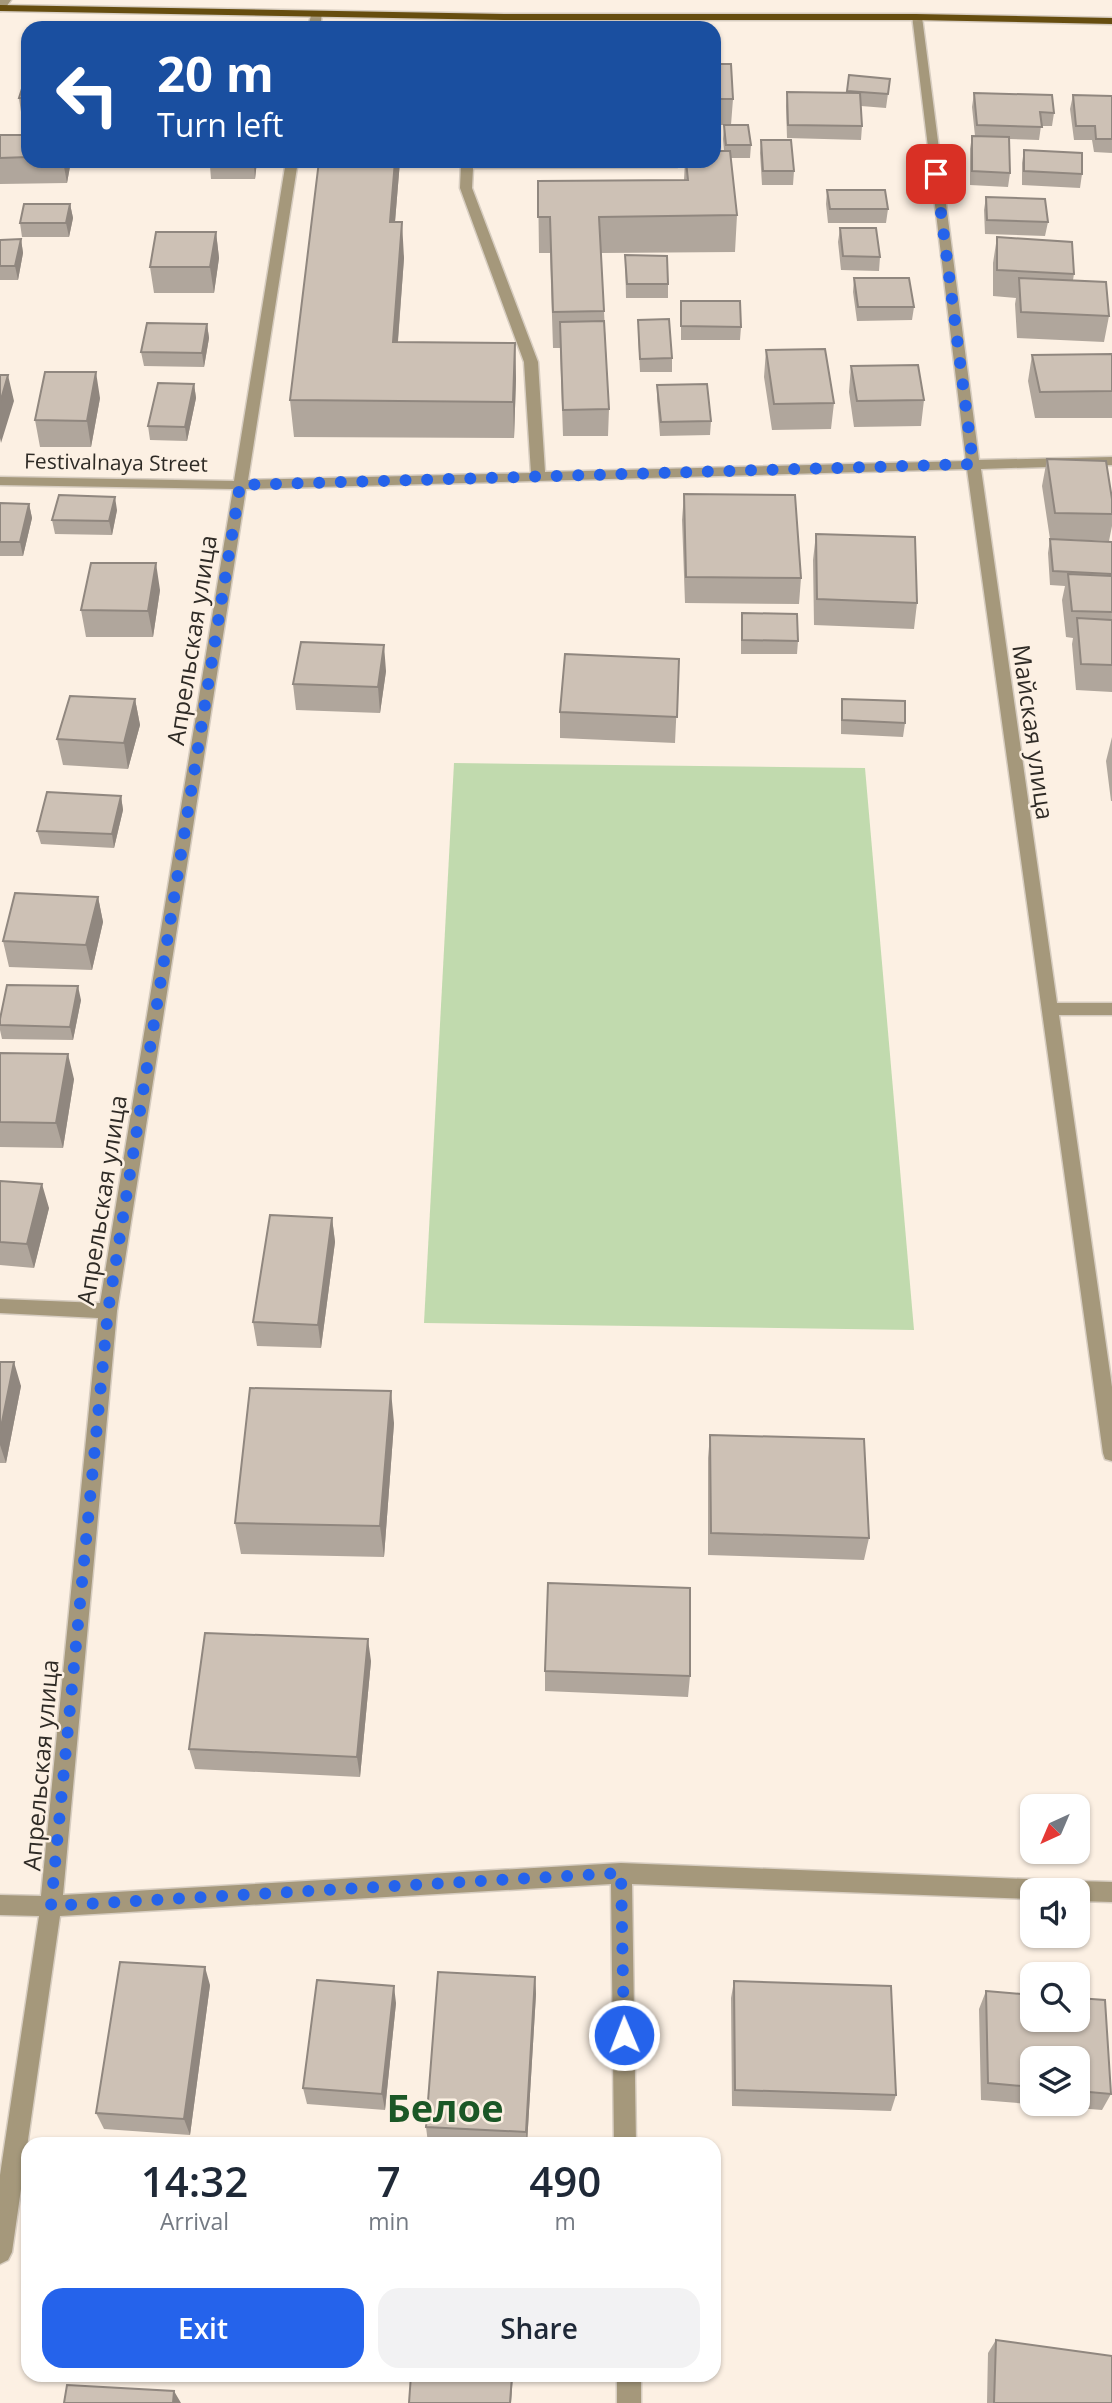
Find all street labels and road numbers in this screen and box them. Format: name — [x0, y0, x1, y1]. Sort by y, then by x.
street label: Festivalnaya Street — [24, 446, 208, 478]
street label: Апрельская улица — [158, 533, 224, 747]
street label: Майская улица — [1005, 642, 1063, 822]
street label: Апрельская улица — [68, 1093, 134, 1307]
street label: Апрельская улица — [14, 1658, 66, 1872]

